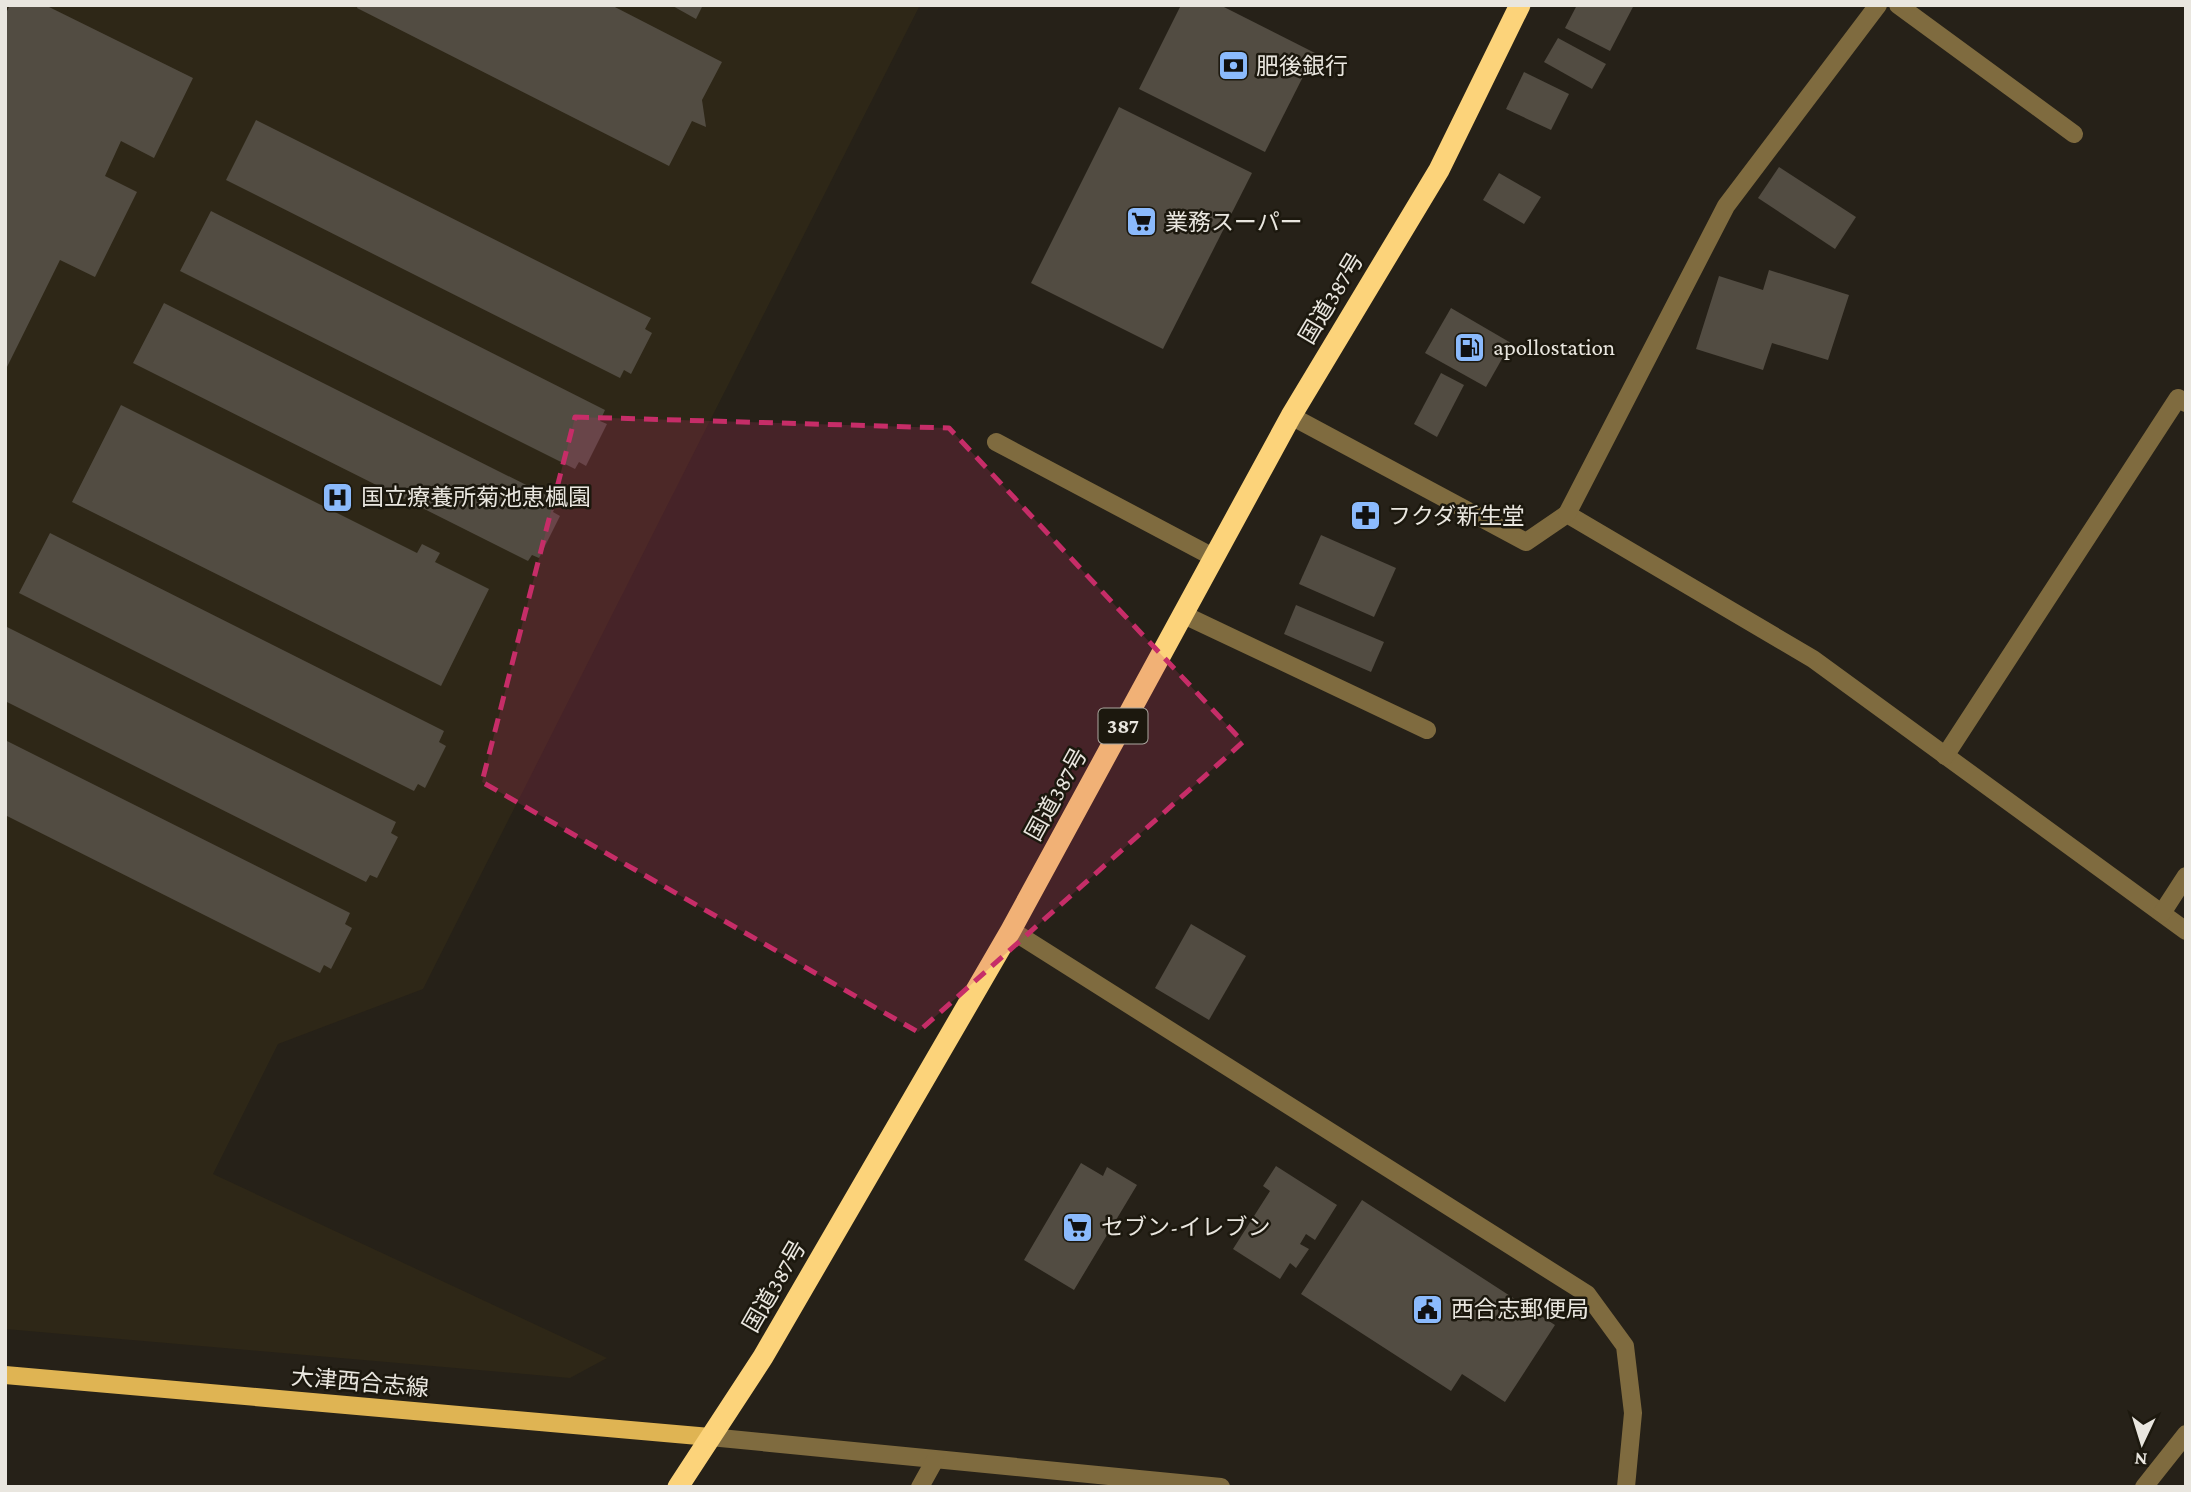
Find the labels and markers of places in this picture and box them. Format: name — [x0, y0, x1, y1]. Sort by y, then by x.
bank icon: 肥後銀行 — [1216, 49, 1250, 83]
place label: 肥後銀行 — [1256, 53, 1348, 79]
supermarket icon: 業務スーパー — [1125, 205, 1159, 239]
place label: 業務スーパー — [1165, 209, 1303, 235]
fuel station icon: apollostation — [1453, 330, 1487, 364]
place label: apollostation — [1493, 334, 1615, 360]
hospital icon: 国立療養所菊池恵楓園 — [321, 480, 355, 514]
place label: 国立療養所菊池恵楓園 — [361, 484, 591, 510]
pharmacy icon: フクダ新生堂 — [1348, 499, 1382, 533]
place label: フクダ新生堂 — [1388, 503, 1525, 529]
supermarket icon: セブン-イレブン — [1061, 1210, 1095, 1244]
place label: セブン-イレブン — [1101, 1214, 1270, 1240]
public building icon: 西合志郵便局 — [1411, 1292, 1445, 1326]
place label: 西合志郵便局 — [1451, 1296, 1589, 1322]

